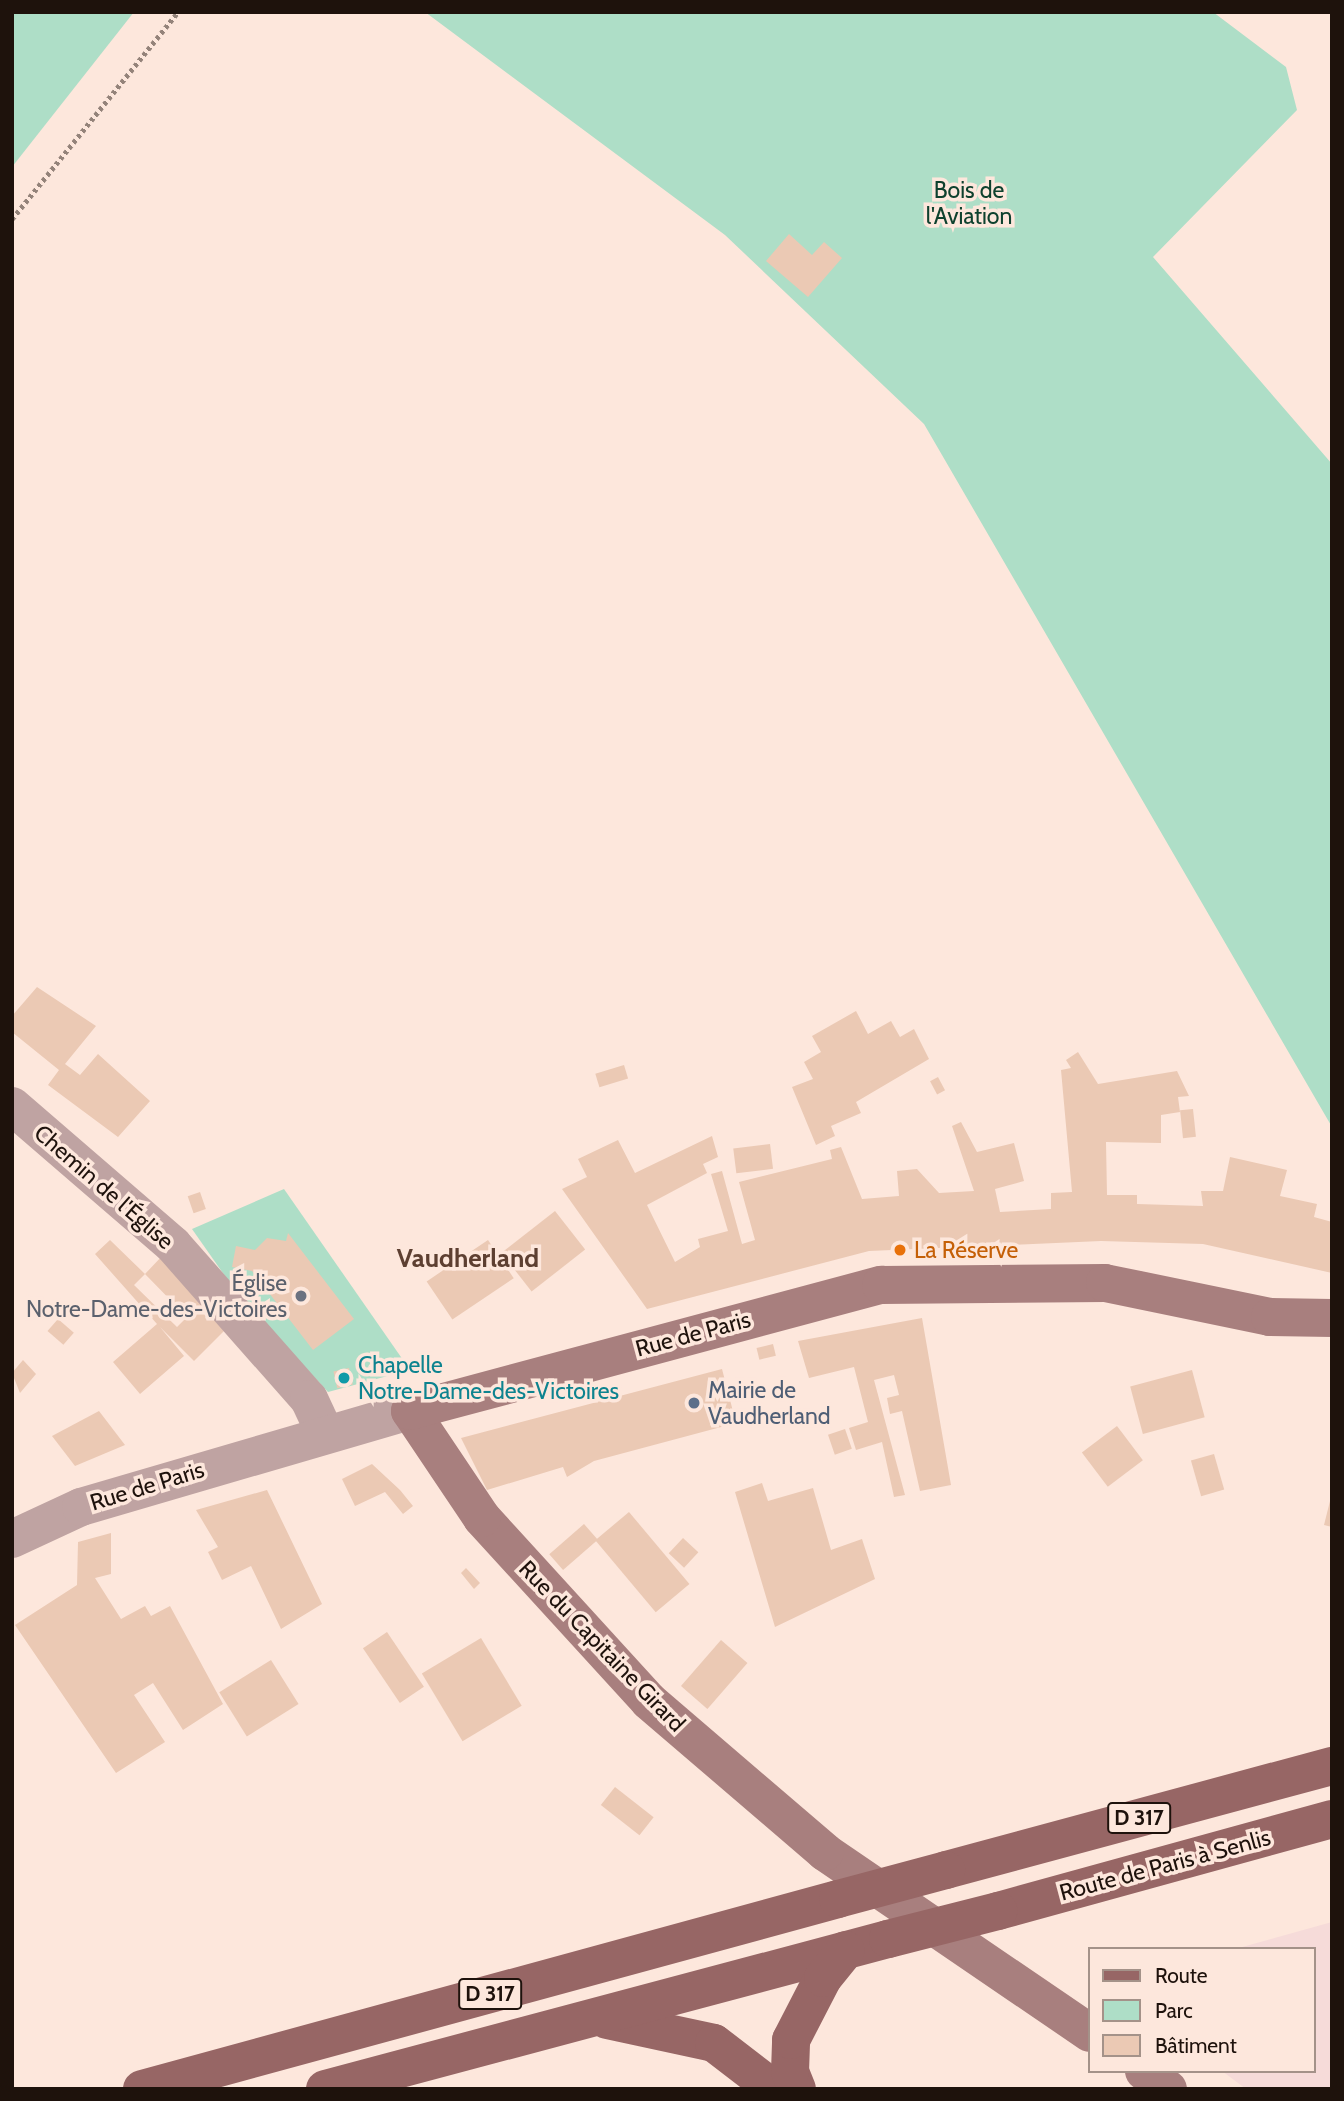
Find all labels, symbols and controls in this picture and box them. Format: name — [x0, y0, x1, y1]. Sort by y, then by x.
park label: Bois de l'Aviation — [926, 176, 1012, 230]
street label: Chemin de l'Église — [29, 1119, 179, 1255]
place label: La Réserve — [914, 1236, 1018, 1264]
marker: La Réserve — [892, 1242, 908, 1258]
district label: Vaudherland — [397, 1243, 539, 1275]
place label: Église Notre-Dame-des-Victoires — [26, 1269, 287, 1323]
marker: Église Notre-Dame-des-Victoires — [293, 1288, 309, 1304]
street label: Rue de Paris — [633, 1305, 753, 1363]
place label: Chapelle Notre-Dame-des-Victoires — [358, 1351, 619, 1405]
marker: Chapelle Notre-Dame-des-Victoires — [336, 1370, 352, 1386]
place label: Mairie de Vaudherland — [708, 1376, 831, 1430]
marker: Mairie de Vaudherland — [686, 1395, 702, 1411]
street label: Rue de Paris — [87, 1456, 207, 1516]
street label: Rue du Capitaine Girard — [513, 1555, 691, 1737]
road number: D 317 — [1106, 1800, 1172, 1836]
street label: Route de Paris à Senlis — [1056, 1824, 1274, 1906]
legend — [1088, 1947, 1316, 2073]
text: Route — [1155, 1963, 1208, 1988]
road number: D 317 — [457, 1976, 523, 2011]
text: Parc — [1155, 1998, 1193, 2023]
text: Bâtiment — [1155, 2033, 1237, 2058]

